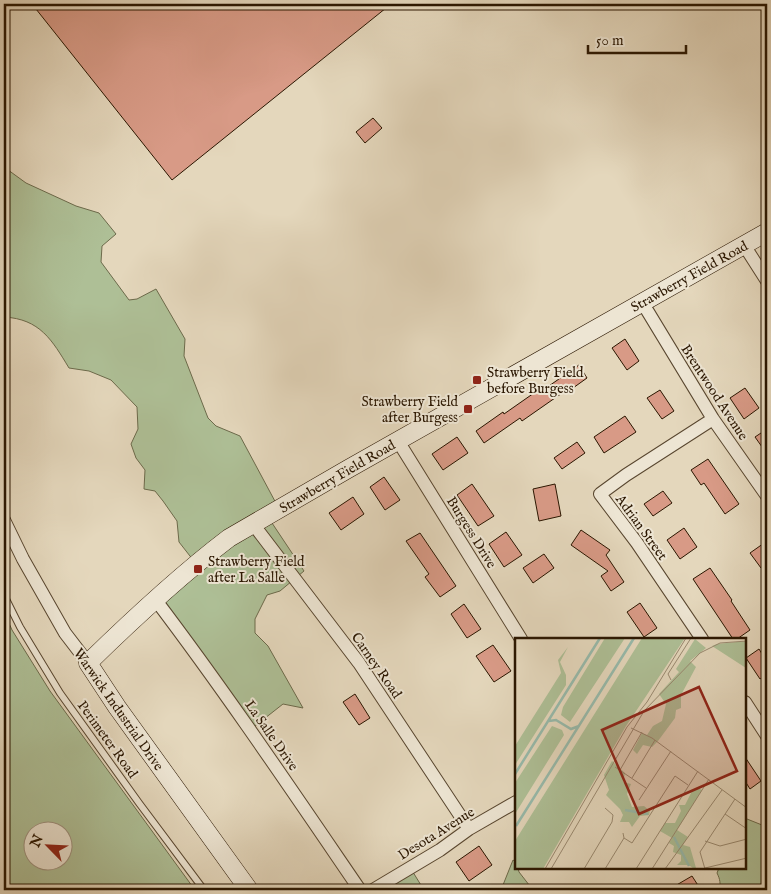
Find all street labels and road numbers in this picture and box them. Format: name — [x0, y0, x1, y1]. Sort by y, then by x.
street label: Strawberry Field Road — [628, 237, 752, 317]
street label: Brentwood Avenue — [677, 341, 752, 444]
street label: Strawberry Field Road — [276, 436, 399, 517]
street label: Adrian Street — [611, 490, 671, 564]
street label: Burgess Drive — [442, 493, 501, 572]
street label: Carney Road — [347, 629, 406, 703]
street label: Warwick Industrial Drive — [69, 645, 168, 775]
street label: Perimeter Road — [73, 697, 142, 782]
street label: La Salle Drive — [240, 697, 302, 775]
street label: Desota Avenue — [395, 803, 479, 864]

